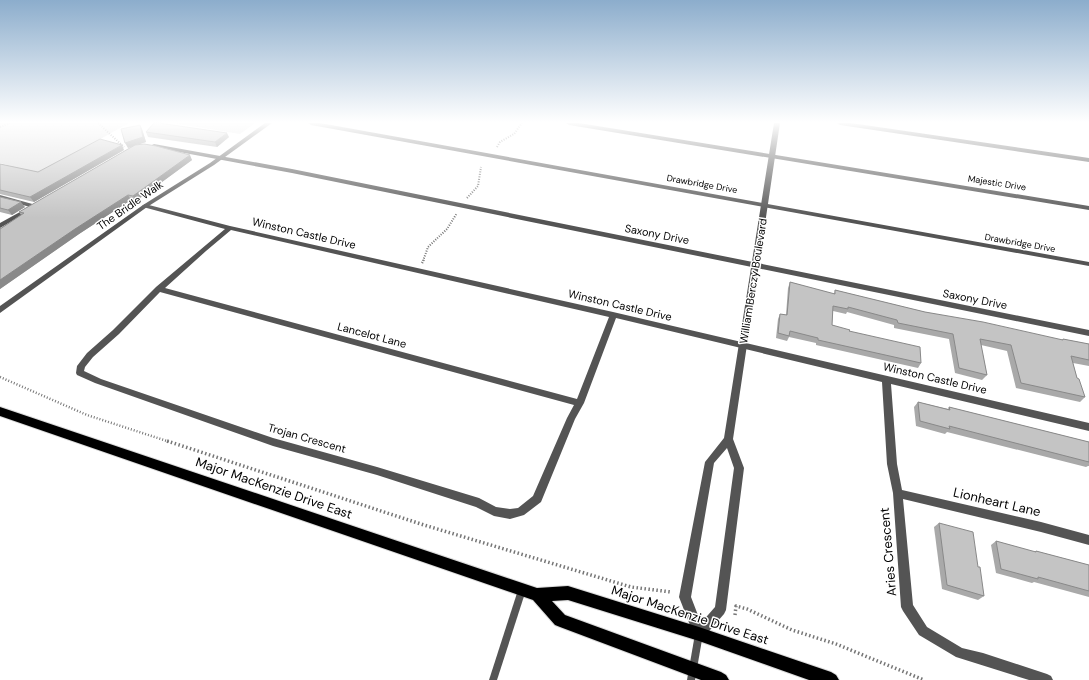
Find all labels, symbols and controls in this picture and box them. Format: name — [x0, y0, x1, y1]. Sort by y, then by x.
street label: Drawbridge Drive — [666, 172, 738, 196]
street label: Majestic Drive — [967, 172, 1027, 194]
street label: The Bridle Walk — [94, 177, 166, 233]
street label: Winston Castle Drive — [251, 214, 357, 252]
street label: William Berczy Boulevard — [736, 217, 770, 345]
street label: Saxony Drive — [624, 221, 690, 247]
street label: Drawbridge Drive — [984, 231, 1056, 255]
street label: Winston Castle Drive — [567, 286, 673, 324]
street label: Saxony Drive — [942, 286, 1008, 312]
street label: Lancelot Lane — [336, 319, 408, 351]
street label: Winston Castle Drive — [882, 359, 988, 397]
street label: Trojan Crescent — [266, 420, 348, 456]
street label: Major MacKenzie Drive East — [193, 453, 355, 523]
street label: Lionheart Lane — [952, 484, 1042, 520]
street label: Aries Crescent — [876, 507, 900, 597]
street label: Major MacKenzie Drive East — [609, 581, 771, 649]

